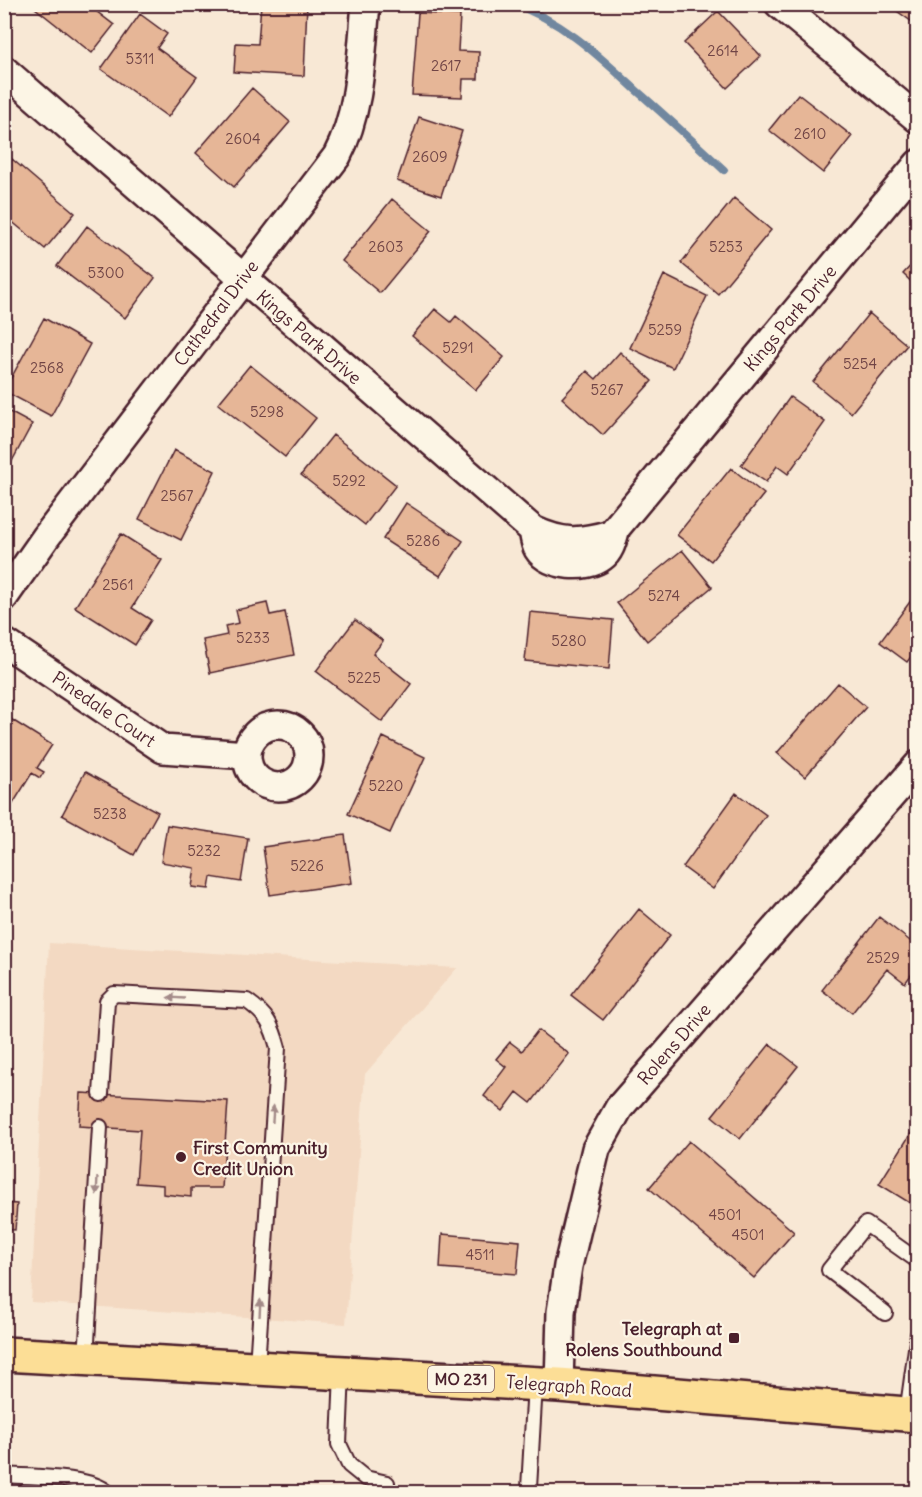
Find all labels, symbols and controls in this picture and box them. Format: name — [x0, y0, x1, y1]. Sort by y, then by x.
house number: 2614 — [707, 41, 739, 60]
house number: 5311 — [126, 49, 154, 68]
house number: 2617 — [431, 56, 461, 75]
house number: 2610 — [794, 124, 826, 143]
house number: 2604 — [225, 129, 261, 148]
house number: 2609 — [412, 147, 448, 166]
house number: 2603 — [368, 237, 404, 256]
house number: 5253 — [709, 237, 743, 256]
street label: Cathedral Drive — [169, 255, 263, 371]
street label: Kings Park Drive — [739, 260, 841, 376]
house number: 5300 — [88, 263, 124, 282]
street label: Kings Park Drive — [252, 285, 366, 389]
house number: 5259 — [648, 320, 682, 339]
house number: 5291 — [442, 338, 474, 357]
house number: 5254 — [843, 354, 877, 373]
house number: 2568 — [30, 358, 64, 377]
house number: 5267 — [591, 380, 623, 399]
house number: 5298 — [250, 402, 284, 421]
house number: 5292 — [332, 471, 366, 490]
house number: 2567 — [161, 486, 193, 505]
house number: 5286 — [406, 531, 440, 550]
house number: 2561 — [102, 575, 134, 594]
house number: 5274 — [648, 586, 681, 605]
house number: 5233 — [236, 628, 270, 647]
house number: 5280 — [551, 631, 587, 650]
street label: Pinedale Court — [48, 666, 160, 752]
house number: 5225 — [347, 668, 381, 687]
house number: 5220 — [369, 776, 403, 795]
house number: 5238 — [93, 804, 127, 823]
house number: 5232 — [187, 841, 221, 860]
house number: 5226 — [290, 856, 324, 875]
house number: 2529 — [866, 948, 900, 967]
one-way arrow — [167, 993, 186, 1002]
street label: Rolens Drive — [632, 998, 716, 1090]
one-way arrow — [269, 1104, 278, 1123]
place label: First Community Credit Union — [193, 1136, 328, 1180]
marker: First Community Credit Union — [174, 1150, 188, 1164]
one-way arrow — [93, 1176, 102, 1195]
house number: 4501 — [708, 1205, 742, 1224]
house number: 4501 — [731, 1225, 765, 1244]
house number: 4511 — [465, 1245, 495, 1264]
one-way arrow — [256, 1299, 265, 1318]
place label: Telegraph at Rolens Southbound — [565, 1317, 723, 1361]
marker: Telegraph at Rolens Southbound — [727, 1331, 741, 1345]
road number: MO 231 — [428, 1366, 494, 1392]
street label: Telegraph Road — [505, 1370, 633, 1402]

